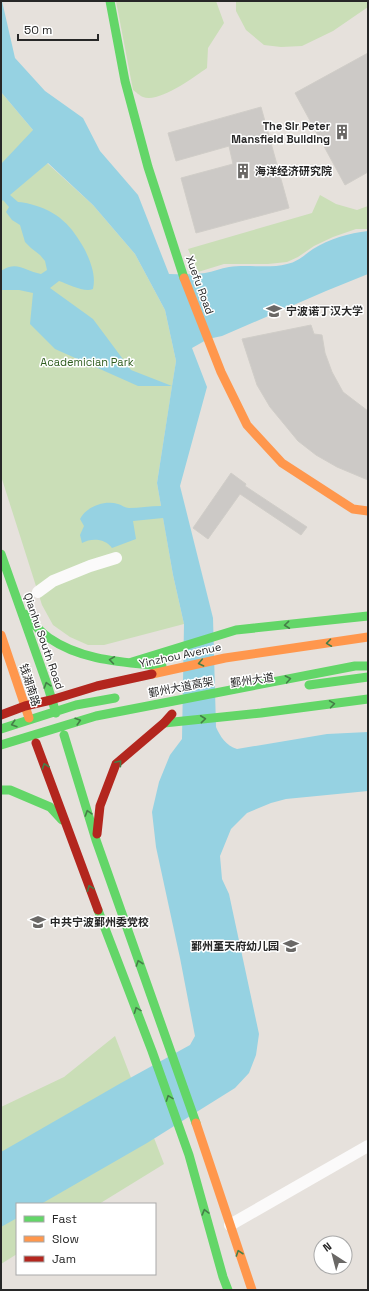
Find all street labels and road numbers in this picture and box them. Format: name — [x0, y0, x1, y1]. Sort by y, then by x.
street label: Xuefu Road — [183, 254, 217, 316]
street label: Qianhu South Road — [21, 591, 67, 691]
street label: Yinzhou Avenue — [138, 639, 222, 671]
street label: 钱湖南路 — [17, 662, 43, 708]
street label: 鄞州大道 — [229, 670, 275, 690]
street label: 鄞州大道高架 — [147, 674, 215, 700]

